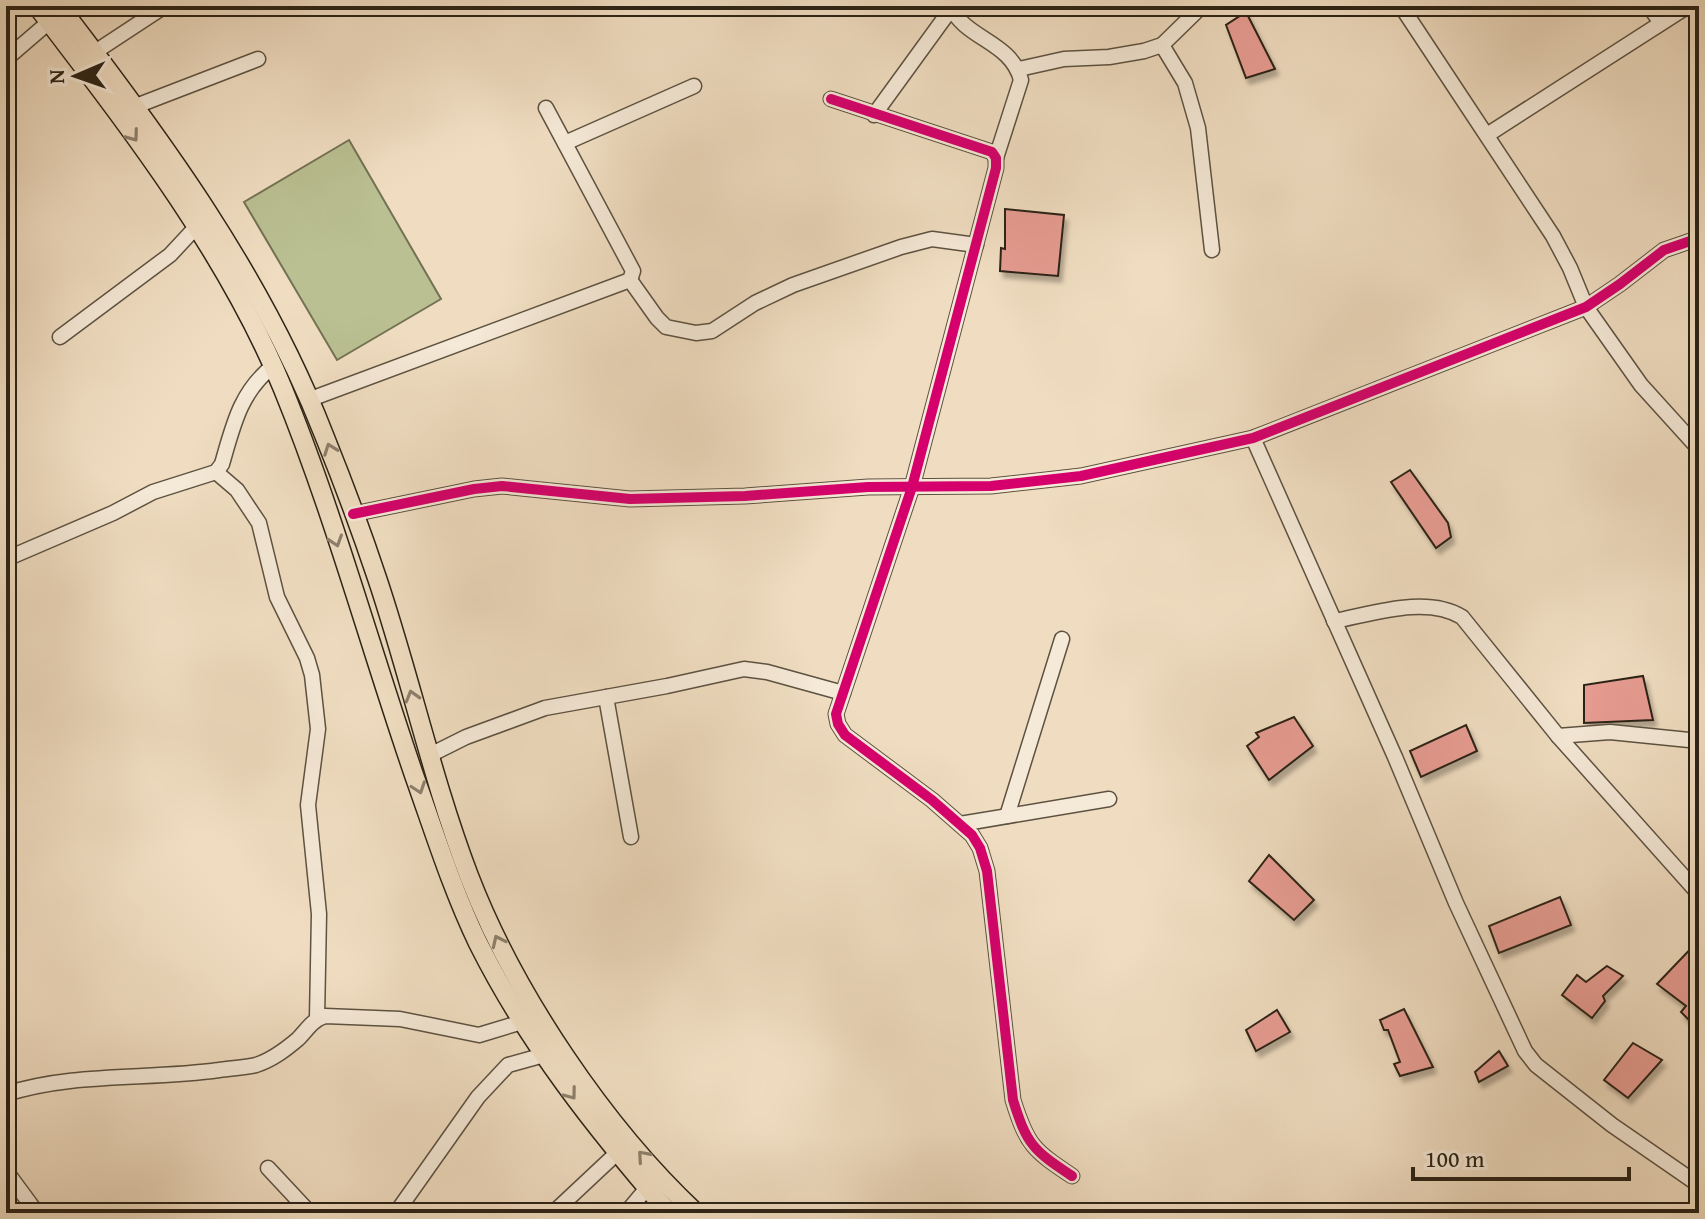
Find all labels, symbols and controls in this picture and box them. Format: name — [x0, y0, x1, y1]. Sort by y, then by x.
north arrow — [36, 36, 116, 116]
text: N — [40, 69, 72, 85]
one-way arrow — [123, 128, 137, 142]
one-way arrow — [323, 443, 340, 457]
one-way arrow — [327, 534, 343, 548]
one-way arrow — [405, 689, 421, 703]
one-way arrow — [409, 780, 425, 794]
one-way arrow — [492, 935, 508, 949]
one-way arrow — [561, 1086, 575, 1100]
scale bar — [1413, 1131, 1629, 1181]
text: 100 m — [1425, 1141, 1485, 1176]
one-way arrow — [638, 1150, 653, 1165]

